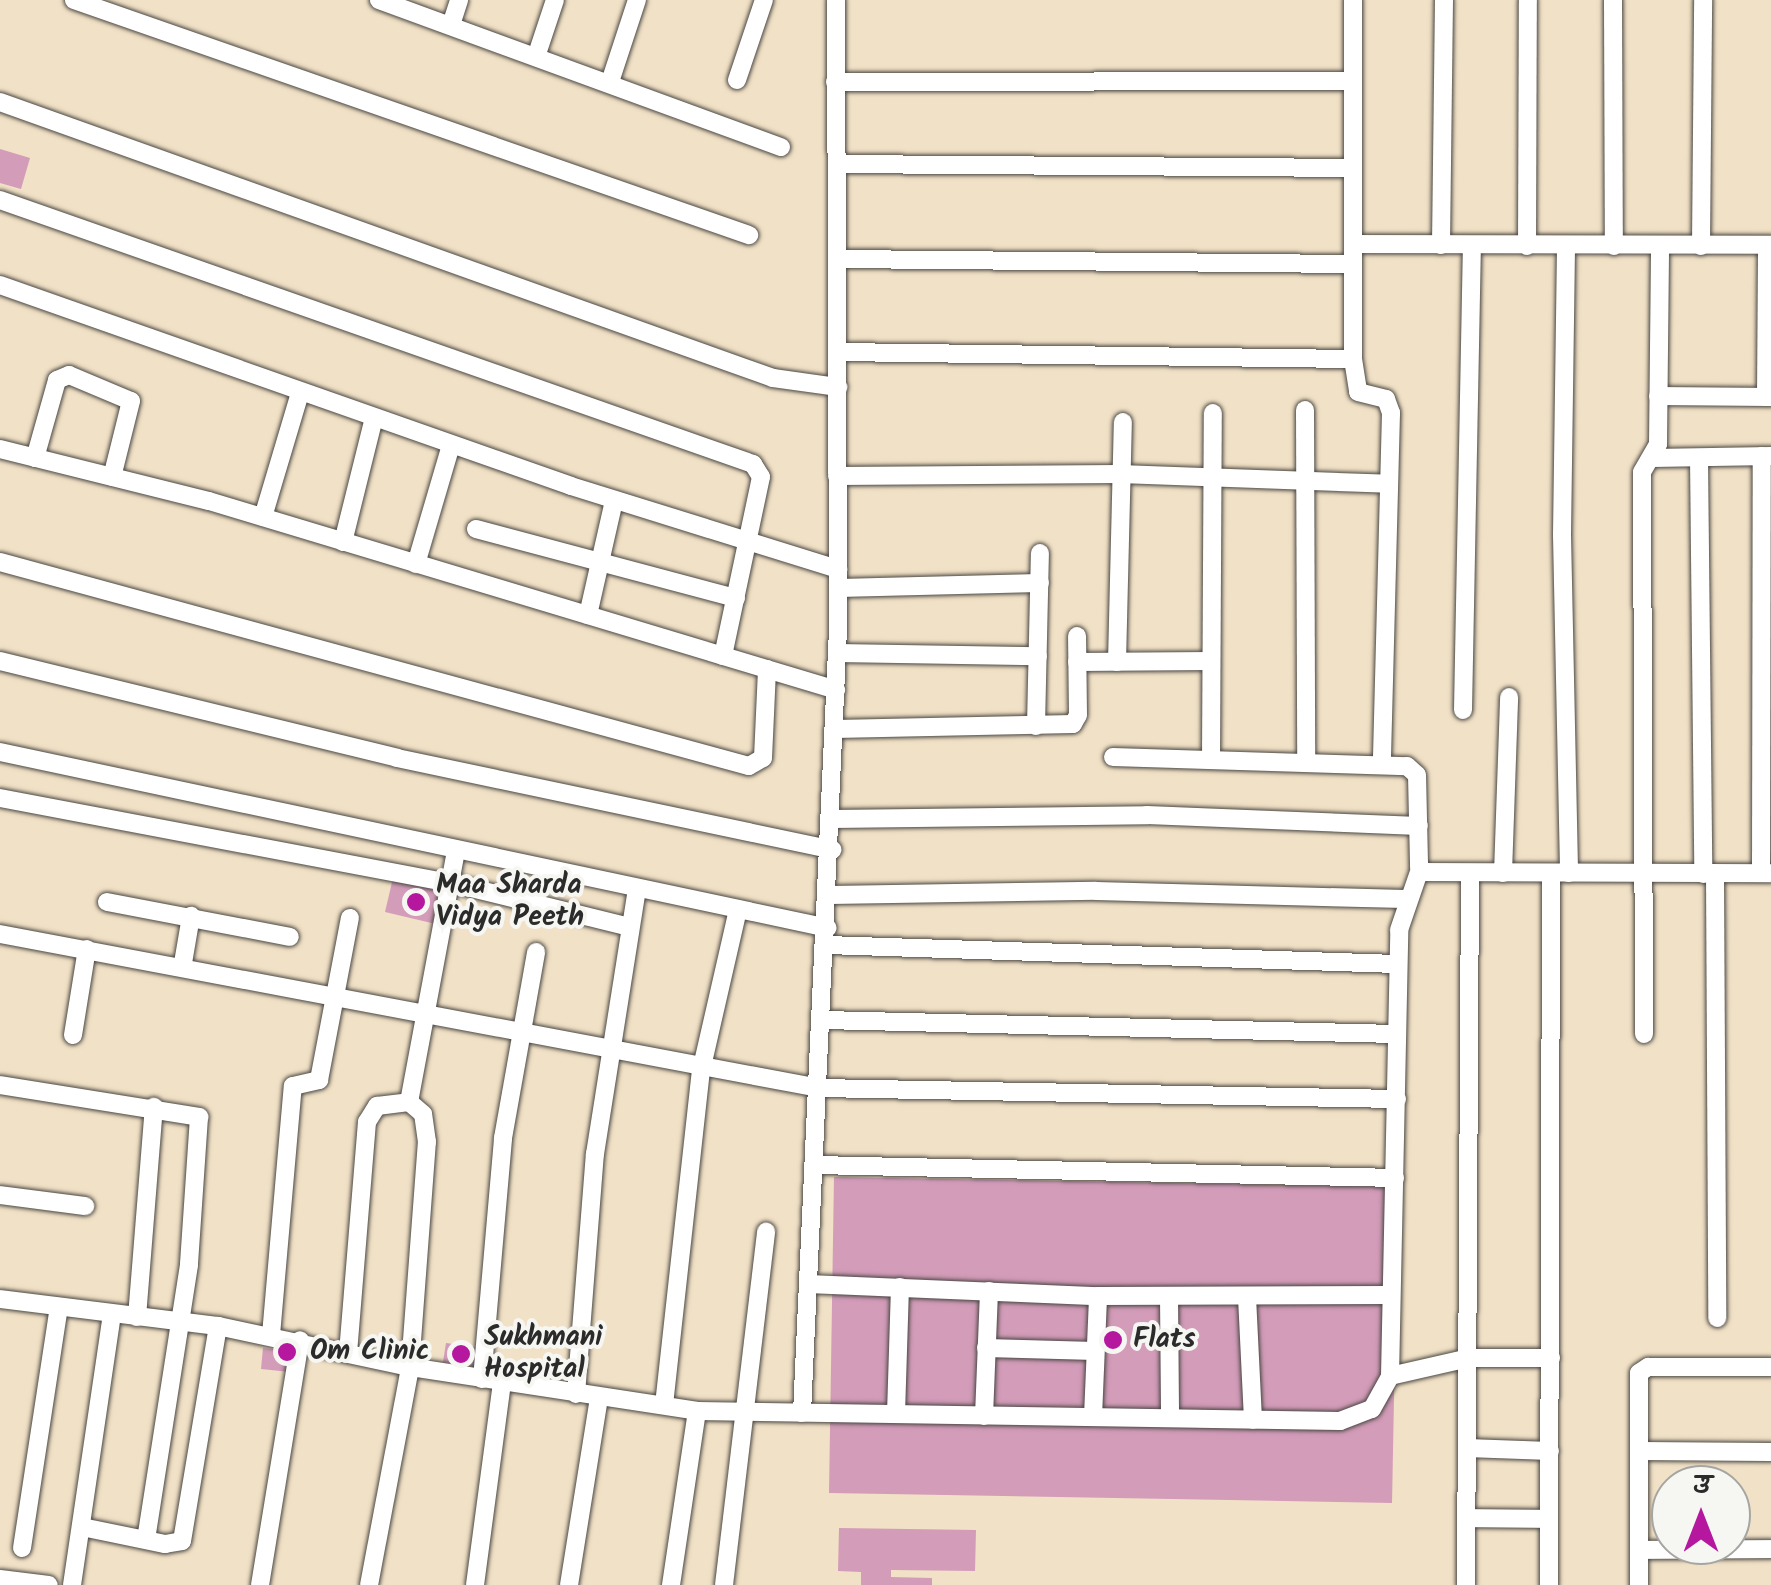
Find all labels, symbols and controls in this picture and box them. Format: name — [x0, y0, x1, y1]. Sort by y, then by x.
place label: Maa Sharda Vidya Peeth — [436, 869, 584, 935]
marker: Maa Sharda Vidya Peeth — [405, 891, 427, 913]
place label: Sukhmani Hospital — [484, 1321, 603, 1387]
place label: Flats — [1133, 1323, 1196, 1357]
marker: Flats — [1102, 1329, 1124, 1351]
place label: Om Clinic — [310, 1335, 430, 1369]
marker: Om Clinic — [274, 1339, 300, 1365]
marker: Sukhmani Hospital — [448, 1341, 474, 1367]
text: उ — [1692, 1464, 1710, 1509]
north arrow — [1651, 1465, 1751, 1565]

